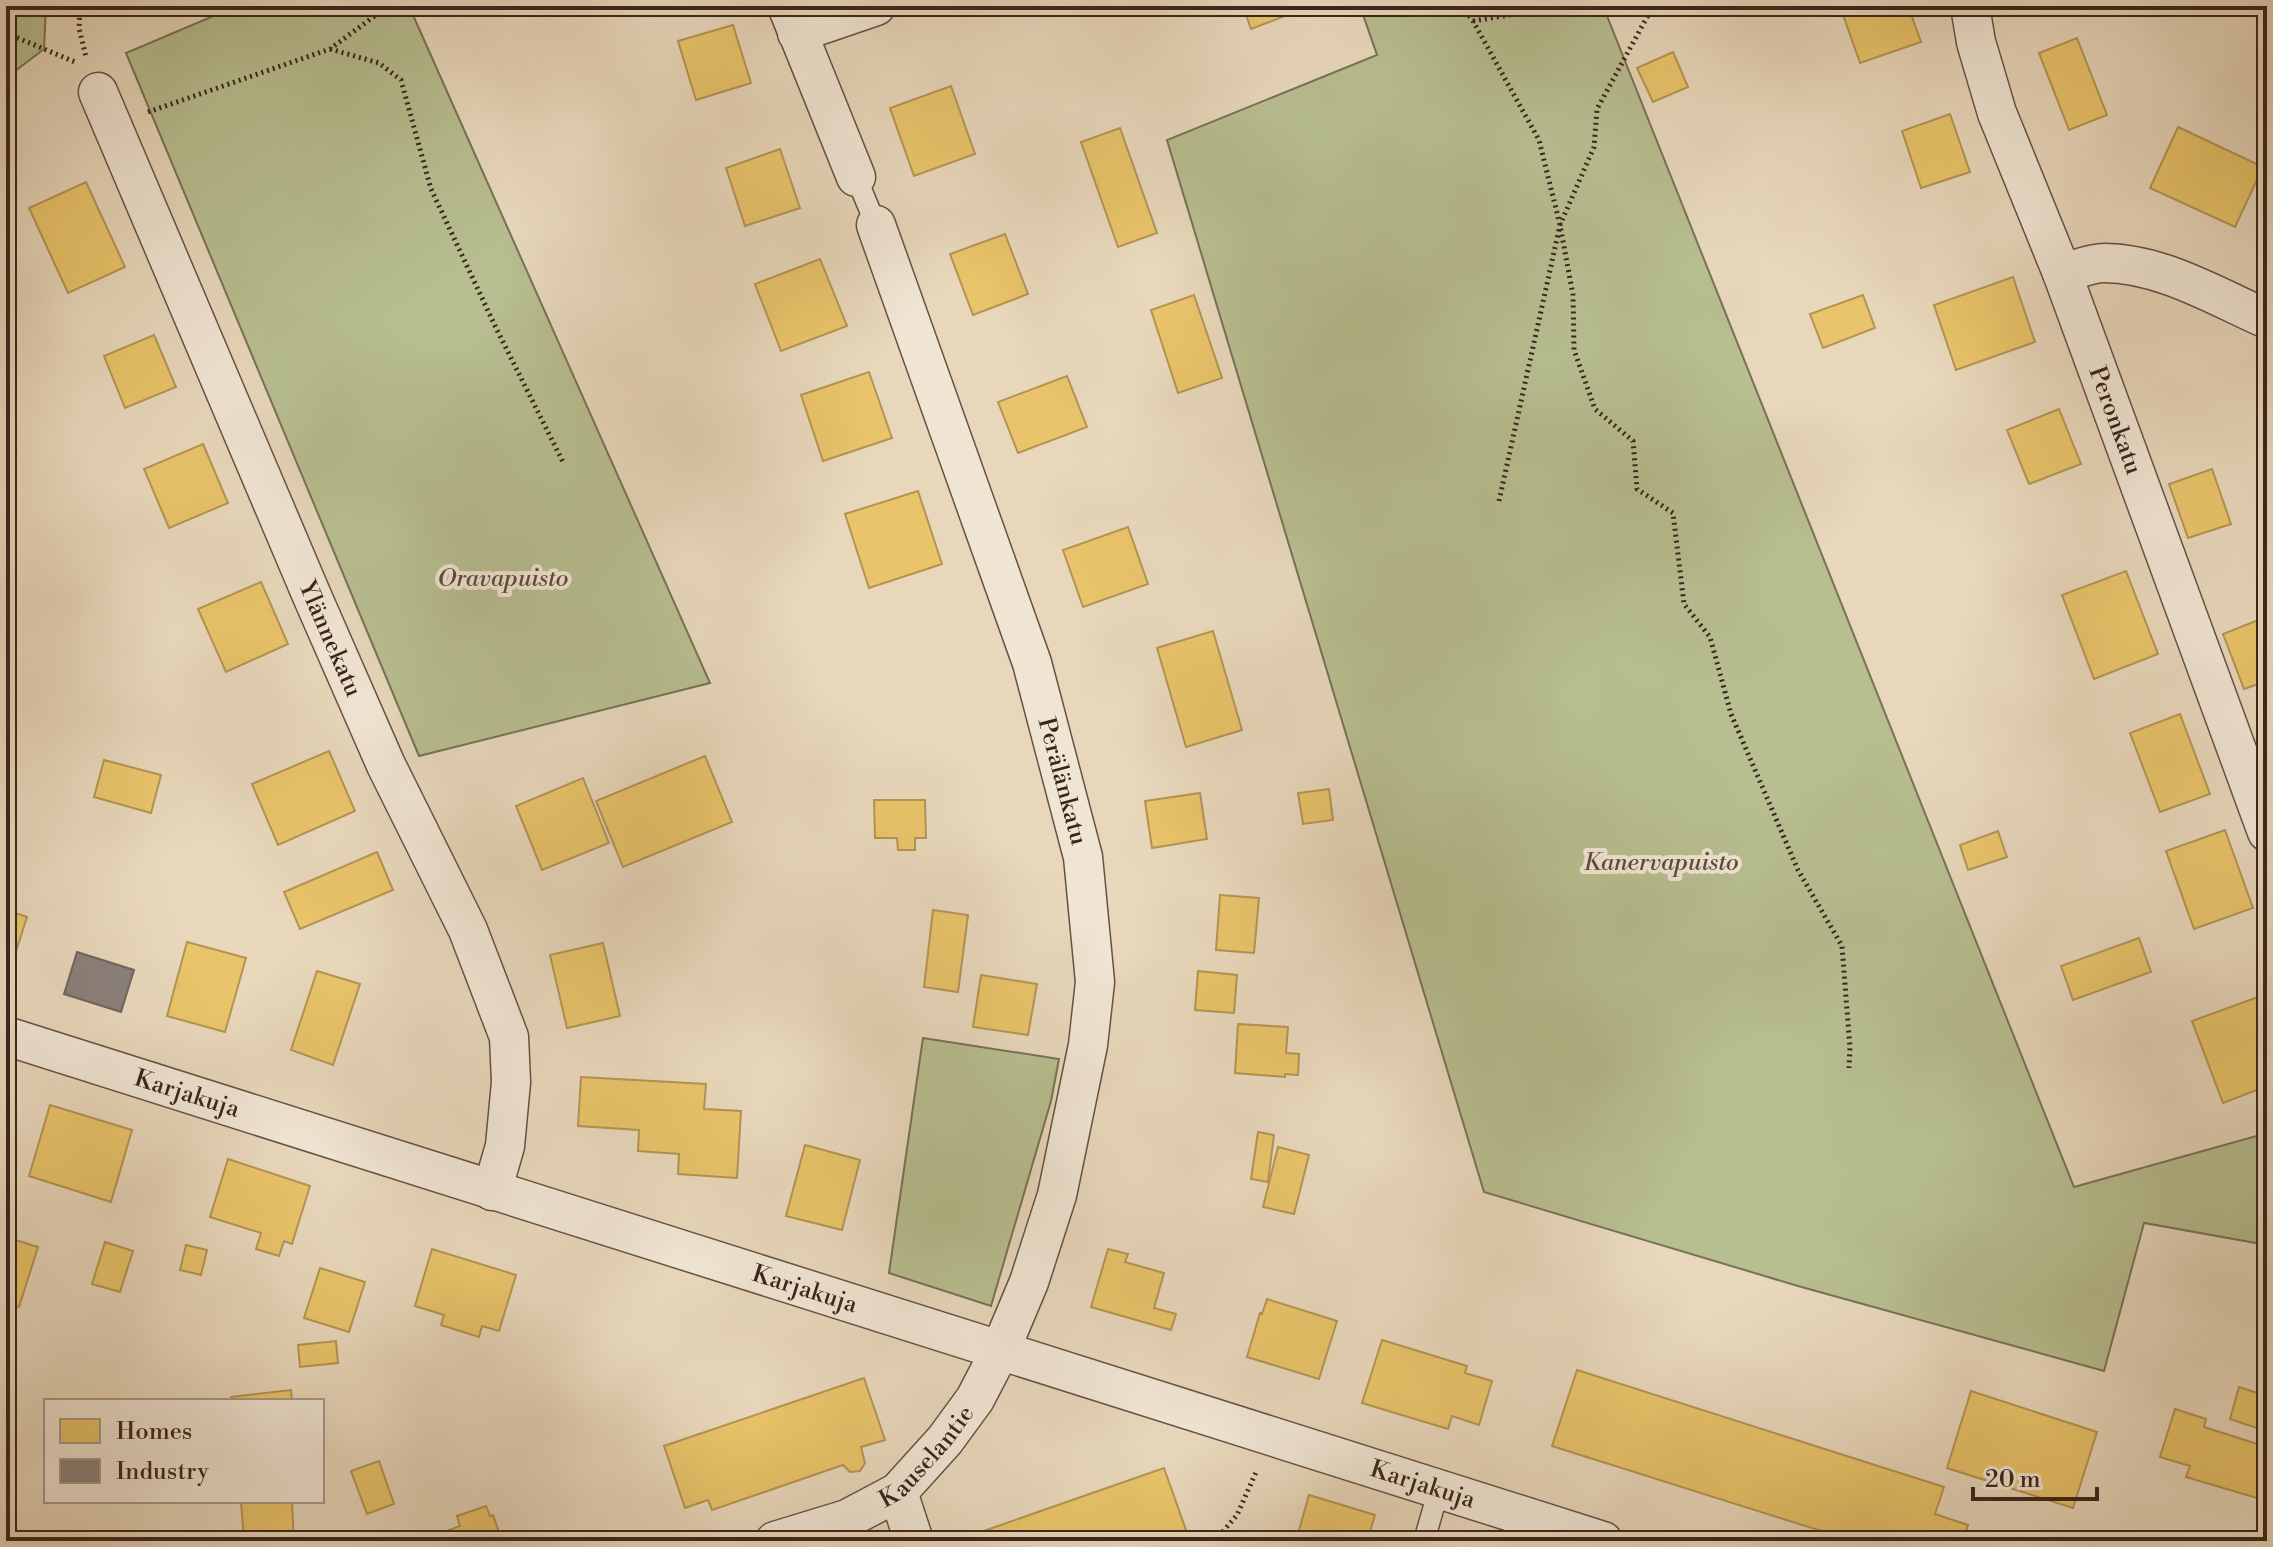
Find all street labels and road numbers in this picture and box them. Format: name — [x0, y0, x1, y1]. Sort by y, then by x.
street label: Peronkatu — [2082, 363, 2149, 479]
street label: Ylännekatu — [291, 575, 368, 702]
street label: Perälänkatu — [1031, 714, 1094, 849]
street label: Karjakuja — [131, 1064, 244, 1125]
street label: Karjakuja — [748, 1259, 862, 1321]
street label: Kauselantie — [874, 1400, 981, 1515]
street label: Karjakuja — [1366, 1454, 1480, 1516]

